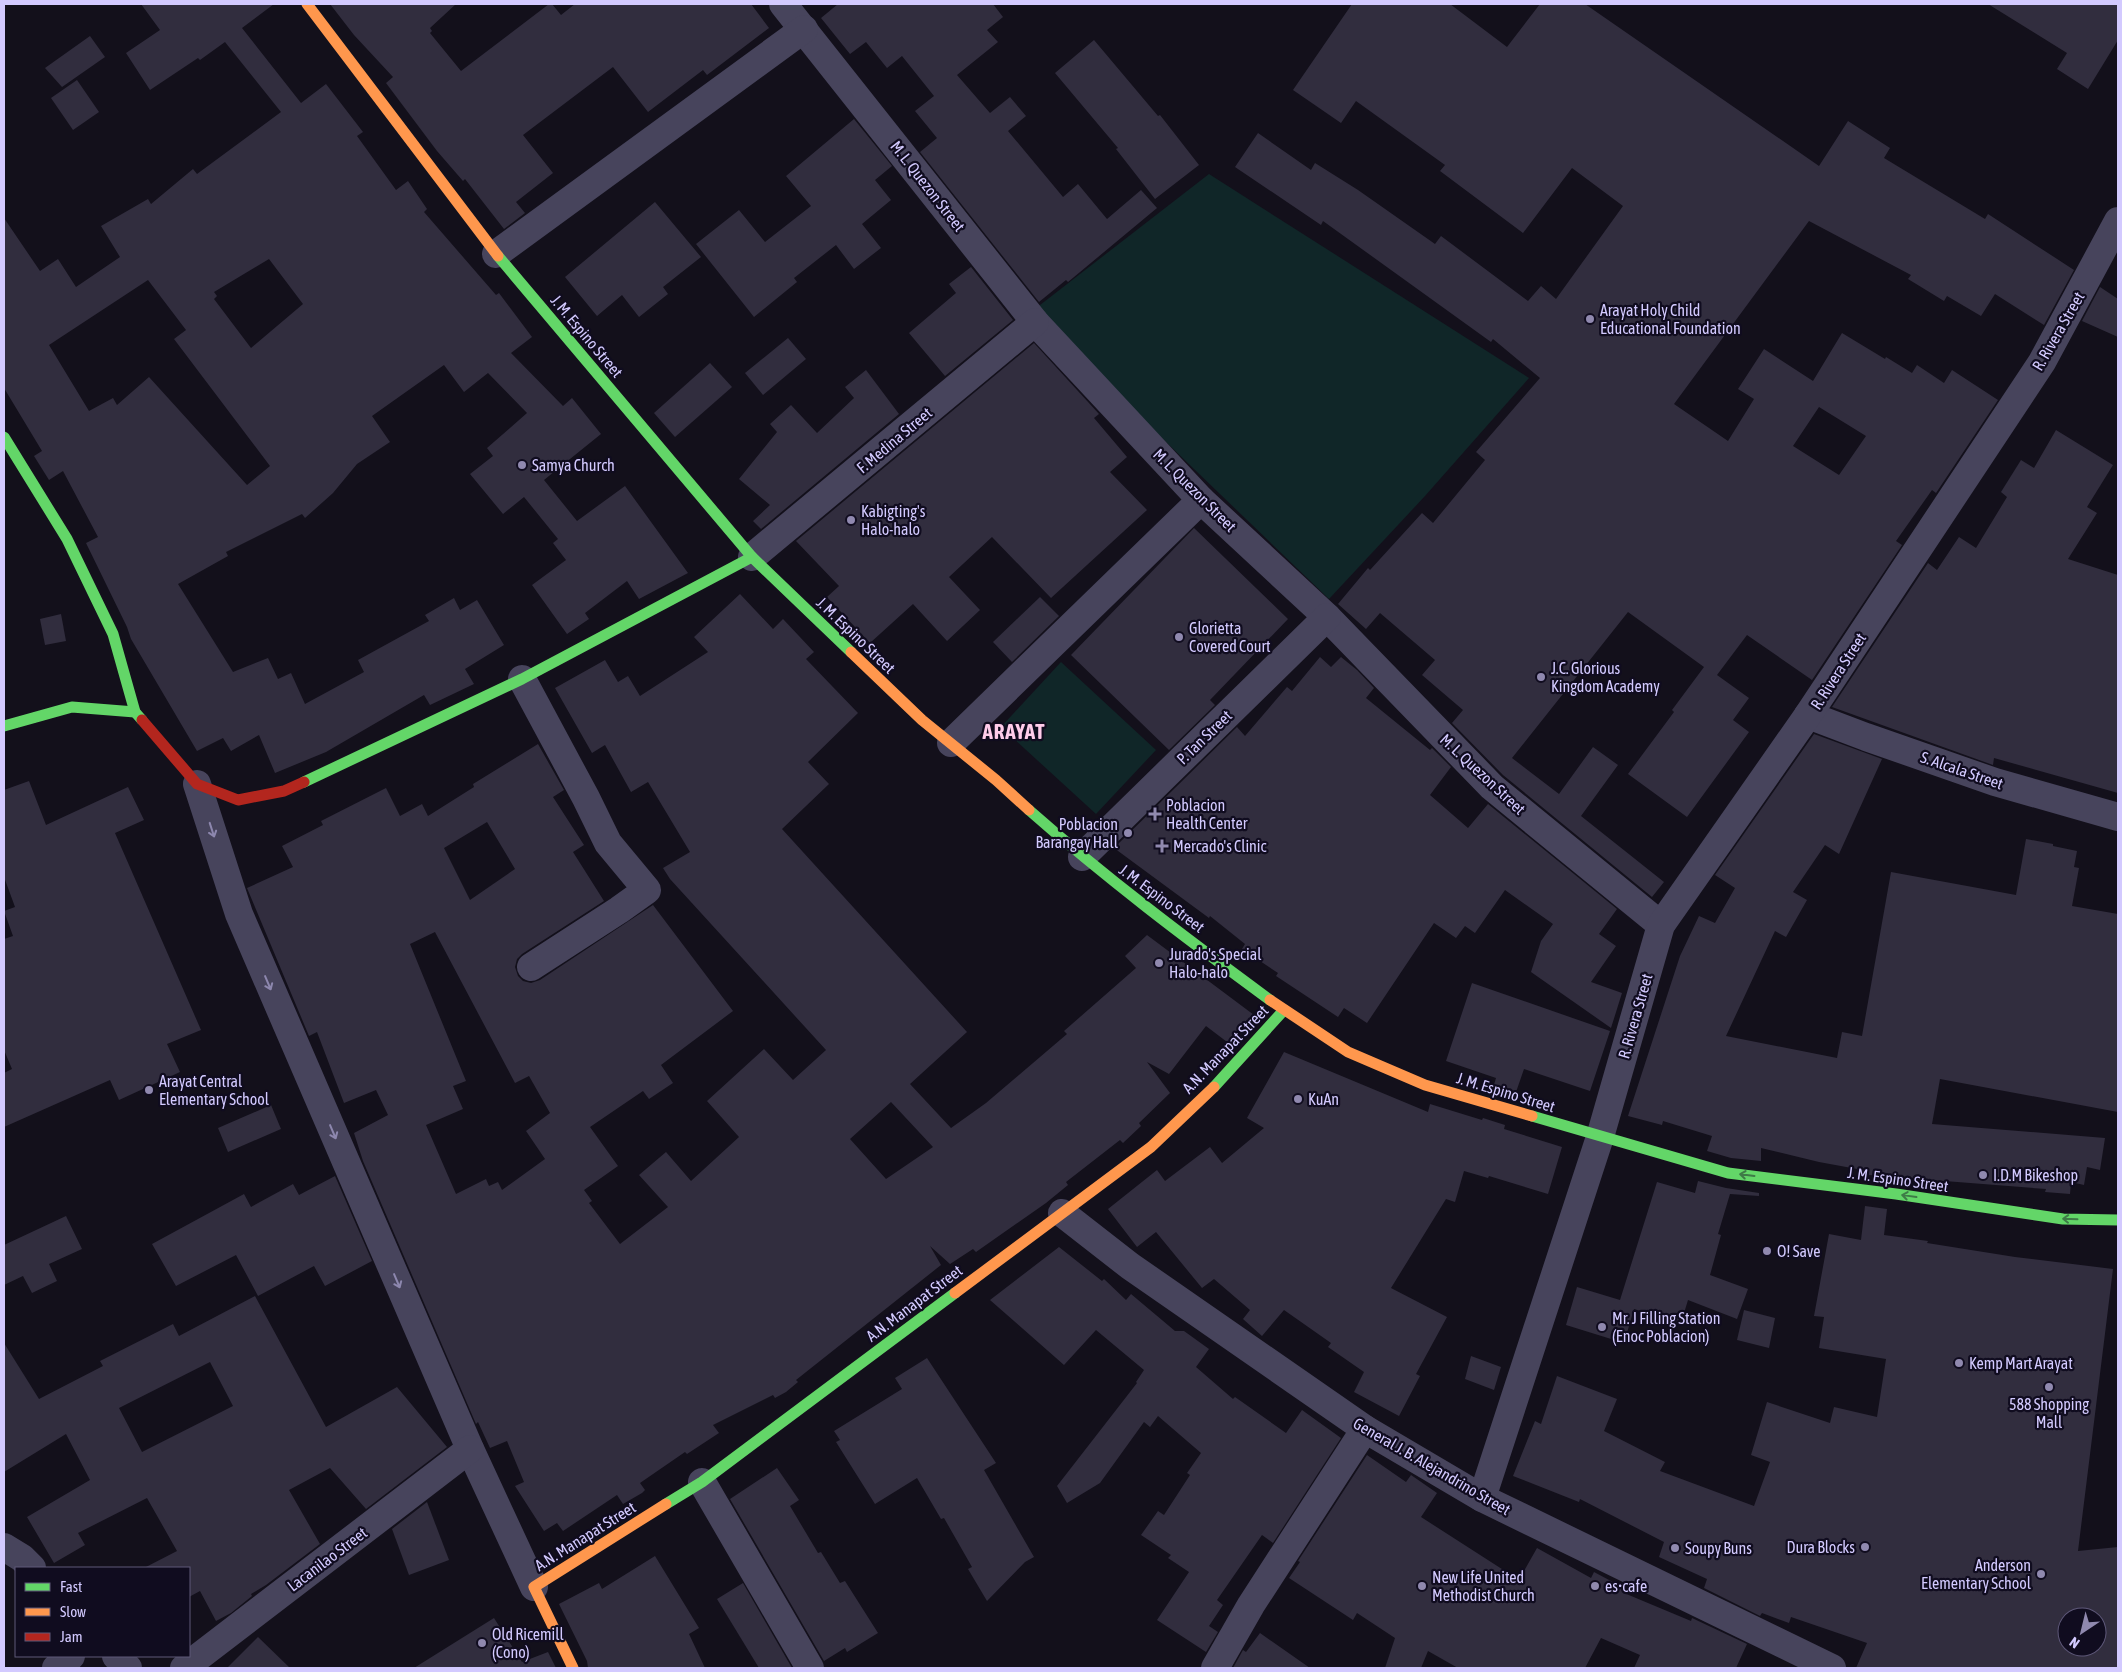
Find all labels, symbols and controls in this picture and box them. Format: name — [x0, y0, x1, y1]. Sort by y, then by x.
street label: M. L. Quezon Street — [887, 137, 969, 235]
street label: R. Rivera Street — [2028, 288, 2088, 373]
street label: J. M. Espino Street — [547, 291, 627, 382]
place label: Arayat Holy Child Educational Foundation — [1600, 301, 1741, 337]
marker: Arayat Holy Child Educational Foundation — [1584, 313, 1596, 325]
street label: F. Medina Street — [853, 403, 935, 477]
street label: M. L. Quezon Street — [1150, 445, 1240, 535]
place label: Samya Church — [532, 456, 615, 475]
marker: Samya Church — [516, 459, 528, 471]
place label: Kabigting's Halo-halo — [861, 502, 926, 538]
marker: Kabigting's Halo-halo — [845, 514, 857, 526]
street label: J. M. Espino Street — [812, 593, 899, 678]
place label: Glorietta Covered Court — [1189, 619, 1271, 655]
street label: R. Rivera Street — [1807, 629, 1870, 713]
marker: Glorietta Covered Court — [1173, 631, 1185, 643]
place label: J.C. Glorious Kingdom Academy — [1551, 659, 1660, 696]
marker: J.C. Glorious Kingdom Academy — [1535, 671, 1547, 683]
street label: P. Tan Street — [1173, 706, 1236, 768]
district label: ARAYAT — [982, 719, 1046, 743]
street label: M. L. Quezon Street — [1437, 730, 1529, 818]
street label: S. Alcala Street — [1918, 747, 2006, 793]
place label: Poblacion Health Center — [1166, 796, 1248, 832]
marker: Poblacion Health Center — [1148, 807, 1162, 821]
place label: Poblacion Barangay Hall — [1035, 815, 1119, 852]
one-way arrow — [208, 822, 217, 838]
marker: Poblacion Barangay Hall — [1122, 827, 1134, 839]
place label: Mercado's Clinic — [1173, 837, 1267, 855]
marker: Mercado's Clinic — [1155, 839, 1169, 853]
street label: J. M. Espino Street — [1115, 860, 1208, 937]
place label: Jurado's Special Halo-halo — [1169, 945, 1262, 981]
marker: Jurado's Special Halo-halo — [1153, 957, 1165, 969]
street label: R. Rivera Street — [1614, 971, 1656, 1061]
one-way arrow — [264, 975, 274, 990]
street label: A.N. Manapat Street — [1178, 1001, 1273, 1097]
street label: J. M. Espino Street — [1454, 1068, 1558, 1117]
place label: Arayat Central Elementary School — [159, 1072, 270, 1109]
marker: Arayat Central Elementary School — [143, 1084, 155, 1096]
place label: KuAn — [1308, 1090, 1339, 1108]
marker: KuAn — [1292, 1093, 1304, 1105]
one-way arrow — [328, 1124, 338, 1139]
street label: J. M. Espino Street — [1846, 1163, 1950, 1196]
place label: I.D.M Bikeshop — [1993, 1166, 2078, 1185]
marker: I.D.M Bikeshop — [1977, 1169, 1989, 1181]
one-way arrow — [1740, 1170, 1756, 1180]
one-way arrow — [1901, 1191, 1917, 1201]
one-way arrow — [2062, 1214, 2078, 1224]
place label: O! Save — [1777, 1242, 1821, 1260]
marker: O! Save — [1761, 1245, 1773, 1257]
street label: A.N. Manapat Street — [862, 1261, 966, 1346]
one-way arrow — [393, 1273, 403, 1288]
place label: Mr. J Filling Station (Enoc Poblacion) — [1612, 1309, 1721, 1346]
marker: Mr. J Filling Station (Enoc Poblacion) — [1596, 1321, 1608, 1333]
place label: Kemp Mart Arayat — [1969, 1354, 2073, 1373]
marker: Kemp Mart Arayat — [1953, 1357, 1965, 1369]
marker: 588 Shopping Mall — [2043, 1381, 2055, 1393]
place label: 588 Shopping Mall — [2009, 1395, 2089, 1431]
street label: General J. B. Alejandrino Street — [1350, 1414, 1514, 1519]
street label: A.N. Manapat Street — [531, 1498, 640, 1575]
street label: Lacanilao Street — [284, 1523, 371, 1595]
place label: Dura Blocks — [1786, 1538, 1855, 1556]
place label: Soupy Buns — [1685, 1539, 1752, 1558]
marker: Dura Blocks — [1859, 1541, 1871, 1553]
marker: Soupy Buns — [1669, 1542, 1681, 1554]
place label: Anderson Elementary School — [1921, 1556, 2032, 1593]
legend — [15, 1567, 190, 1657]
place label: New Life United Methodist Church — [1432, 1568, 1535, 1604]
marker: Anderson Elementary School — [2035, 1568, 2047, 1580]
place label: es•cafe — [1605, 1577, 1647, 1595]
text: Fast — [60, 1578, 82, 1595]
marker: New Life United Methodist Church — [1416, 1580, 1428, 1592]
marker: es•cafe — [1589, 1580, 1601, 1592]
text: Slow — [60, 1603, 86, 1620]
north arrow — [2057, 1607, 2107, 1657]
place label: Old Ricemill (Cono) — [492, 1625, 565, 1662]
text: Jam — [60, 1628, 83, 1645]
text: N — [2067, 1634, 2083, 1652]
marker: Old Ricemill (Cono) — [476, 1637, 488, 1649]

